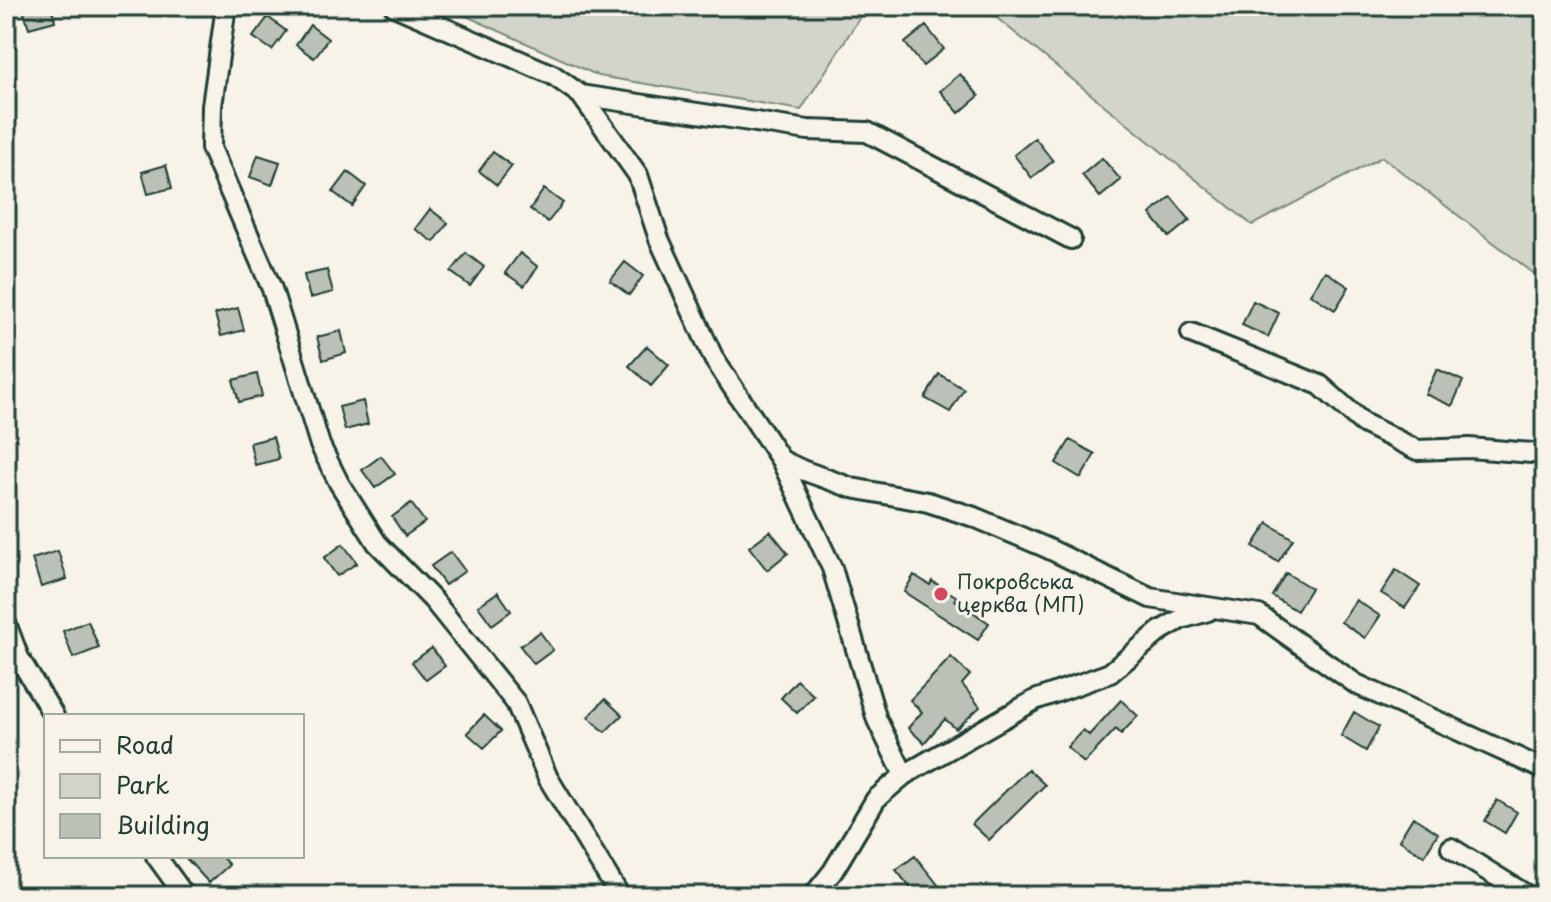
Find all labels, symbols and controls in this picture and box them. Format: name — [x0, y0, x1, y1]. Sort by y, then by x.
place label: Покровська церква (МП) — [957, 566, 1085, 619]
marker: Покровська церква (МП) — [932, 585, 950, 603]
legend — [44, 714, 304, 858]
text: Road — [116, 726, 174, 762]
text: Park — [116, 766, 170, 802]
text: Building — [116, 806, 210, 842]

